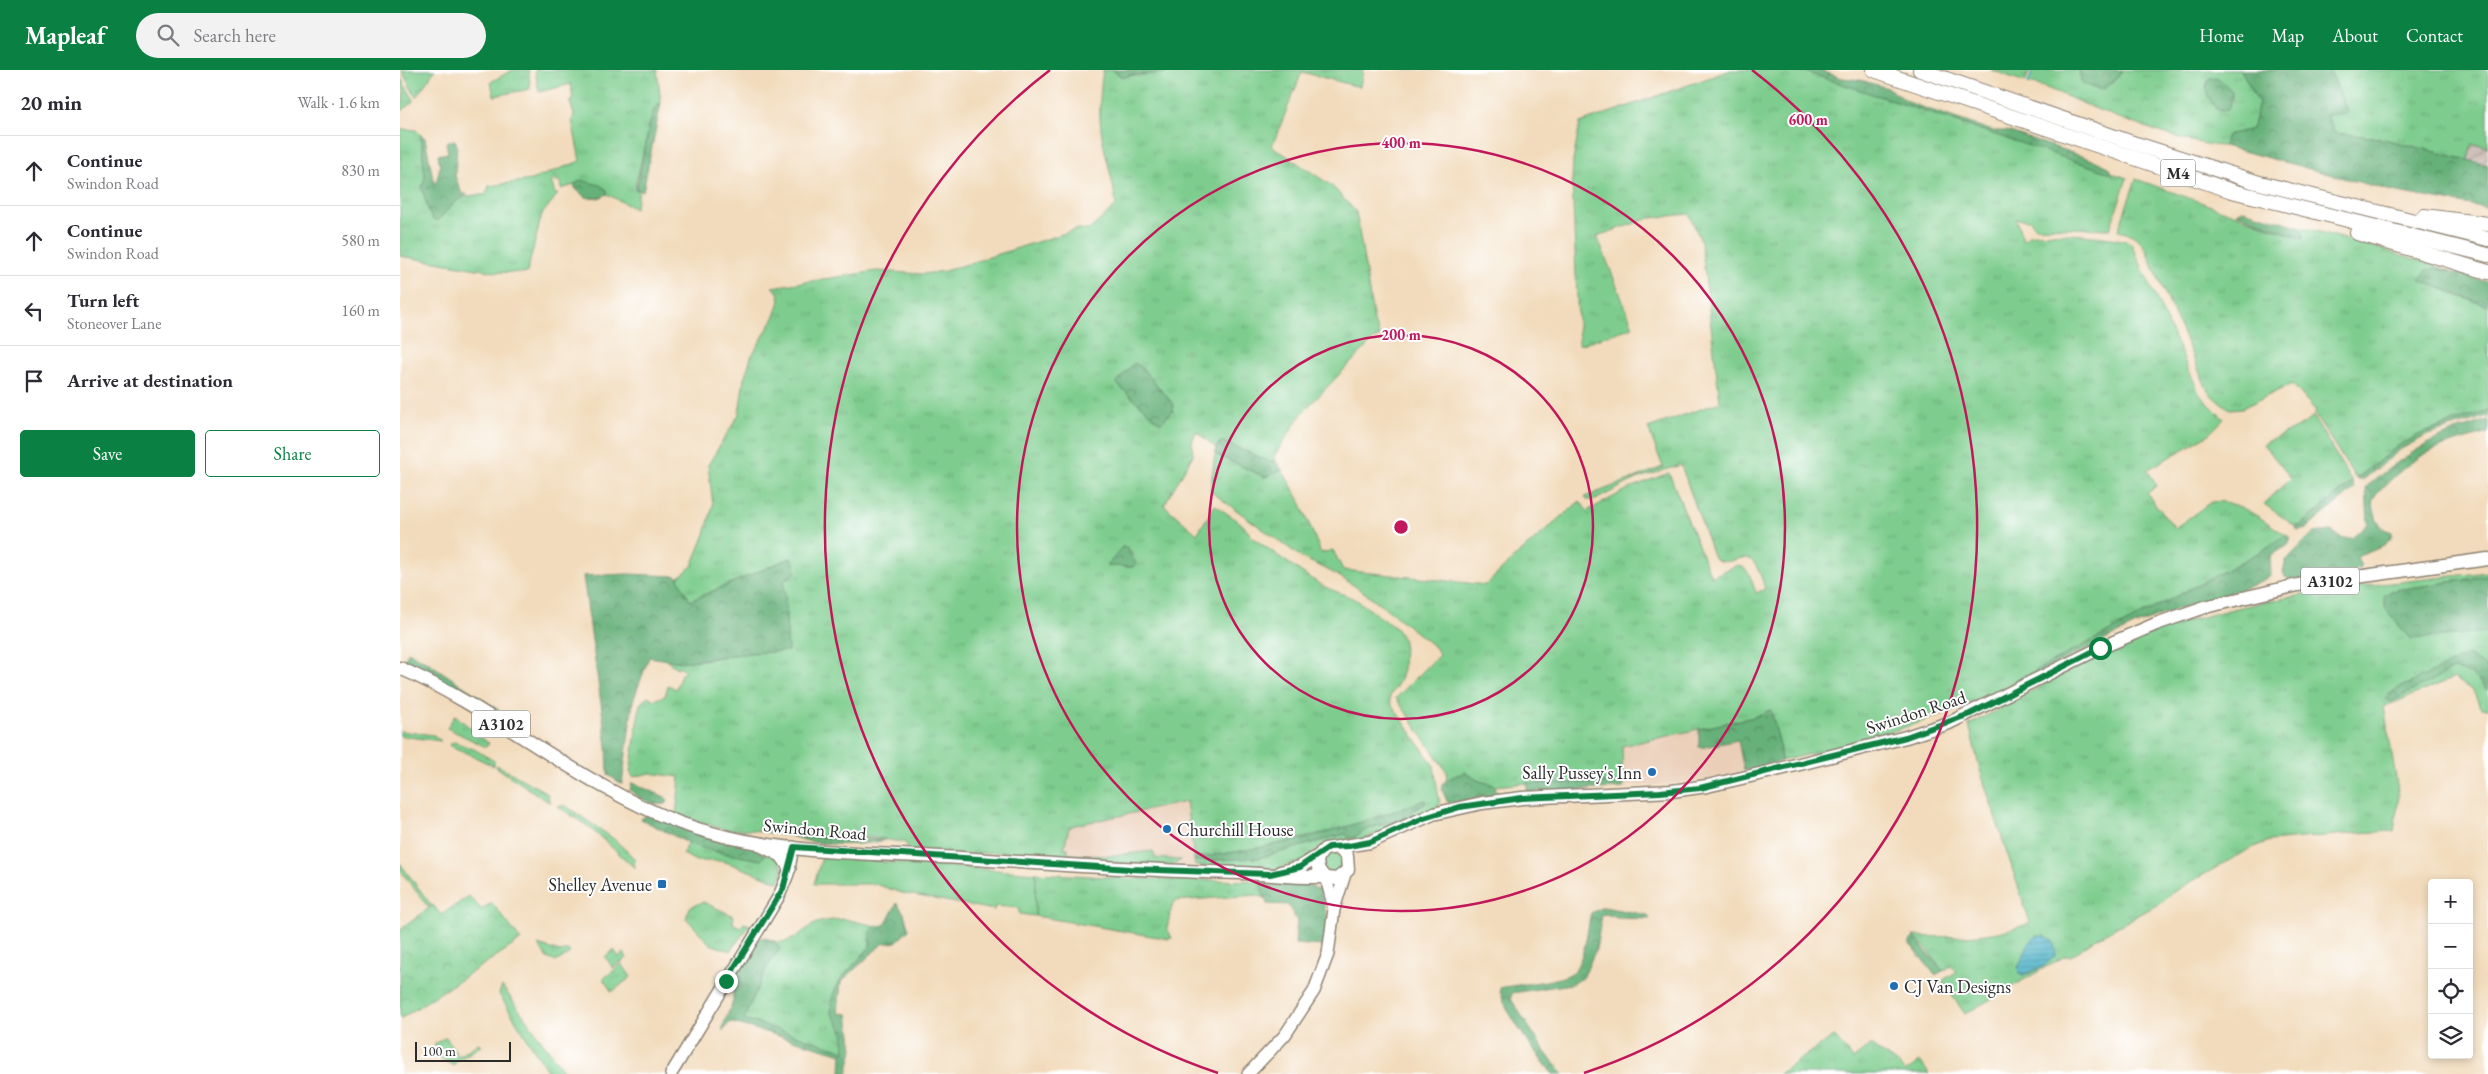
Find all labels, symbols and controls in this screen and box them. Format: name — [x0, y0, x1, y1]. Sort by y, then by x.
search box — [136, 13, 486, 58]
text: Mapleaf — [25, 20, 106, 51]
icon: search — [154, 21, 182, 49]
text: Search here — [194, 23, 276, 48]
text: Home — [2199, 24, 2244, 47]
text: Map — [2272, 24, 2304, 47]
text: About — [2332, 24, 2378, 47]
text: Contact — [2406, 24, 2463, 47]
text: 20 min — [20, 89, 82, 116]
text: Walk · 1.6 km — [297, 92, 380, 113]
text: 600 m — [1788, 110, 1828, 129]
text: 400 m — [1381, 133, 1421, 152]
text: Continue — [67, 148, 142, 173]
icon: ahead — [20, 157, 48, 185]
text: 830 m — [341, 160, 380, 181]
road number: M4 — [2160, 160, 2196, 186]
text: Swindon Road — [67, 173, 159, 194]
text: Continue — [67, 218, 142, 243]
icon: ahead — [20, 227, 48, 255]
text: 580 m — [341, 230, 380, 251]
text: Swindon Road — [67, 243, 159, 264]
text: Turn left — [67, 288, 139, 313]
icon: left — [20, 297, 48, 325]
text: 160 m — [341, 300, 380, 321]
text: Stoneover Lane — [67, 313, 161, 334]
text: 200 m — [1381, 325, 1421, 344]
icon: arrive — [20, 367, 48, 395]
text: Arrive at destination — [67, 368, 233, 393]
button: Save — [20, 430, 195, 477]
button: Share — [205, 430, 380, 477]
centre of rings — [1392, 518, 1410, 536]
road number: A3102 — [2301, 568, 2359, 594]
route start — [2089, 637, 2112, 660]
street label: Swindon Road — [1863, 685, 1970, 739]
road number: A3102 — [472, 711, 530, 738]
place label: Sally Pussey's Inn — [1522, 761, 1642, 784]
marker: Sally Pussey's Inn — [1646, 766, 1658, 778]
street label: Swindon Road — [762, 813, 868, 845]
place label: Churchill House — [1177, 818, 1294, 841]
marker: Churchill House — [1161, 823, 1173, 835]
place label: Shelley Avenue — [549, 873, 652, 896]
marker: Shelley Avenue — [656, 878, 668, 890]
map controls — [2428, 879, 2473, 1059]
button: + — [2428, 879, 2473, 924]
button: − — [2428, 924, 2473, 969]
button: locate — [2428, 969, 2473, 1014]
route end — [715, 970, 738, 993]
place label: CJ Van Designs — [1904, 975, 2011, 998]
marker: CJ Van Designs — [1888, 980, 1900, 992]
button: layers — [2428, 1014, 2473, 1059]
scale bar — [415, 1039, 511, 1062]
text: 100 m — [422, 1042, 456, 1060]

